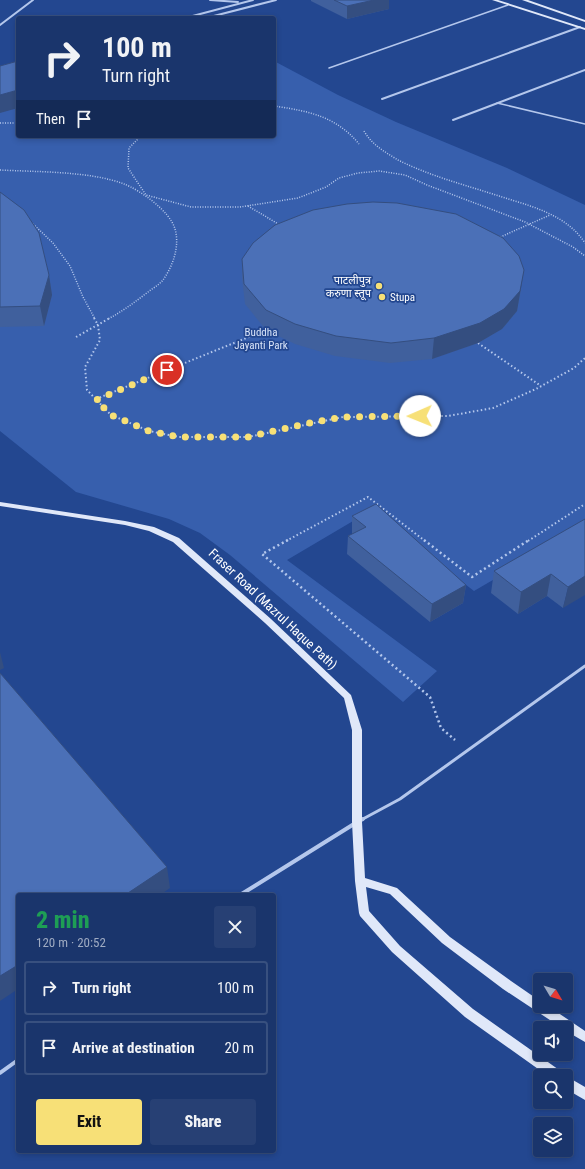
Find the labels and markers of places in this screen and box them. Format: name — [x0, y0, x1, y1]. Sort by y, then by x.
place label: पाटलीपुत्र करुणा स्तूप — [326, 274, 372, 301]
marker: पाटलीपुत्र करुणा स्तूप — [374, 281, 384, 291]
place label: Stupa — [390, 291, 415, 304]
marker: Stupa — [377, 292, 387, 302]
pin — [150, 353, 184, 387]

